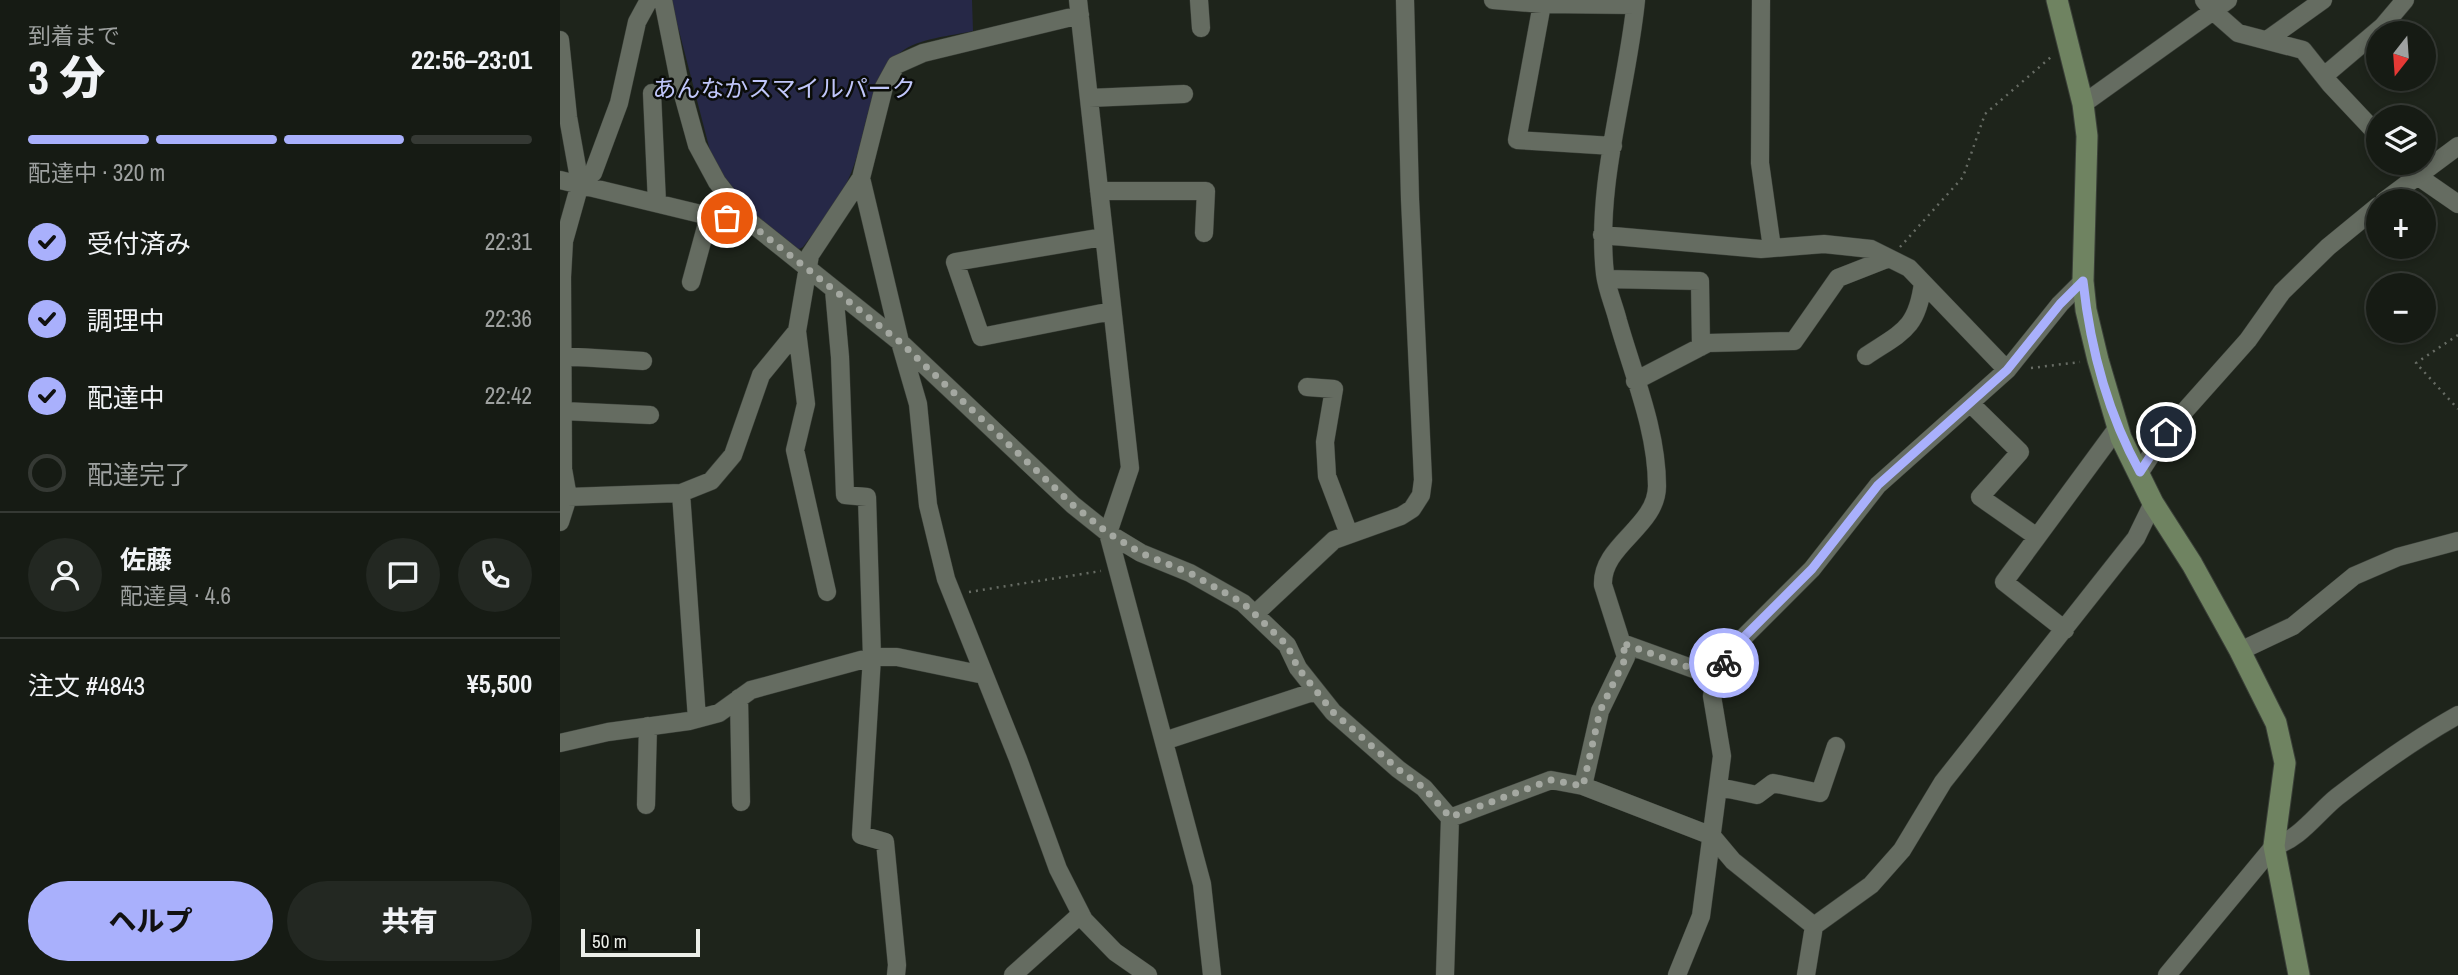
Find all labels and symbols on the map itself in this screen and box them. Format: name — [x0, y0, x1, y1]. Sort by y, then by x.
north arrow — [2366, 21, 2436, 91]
park label: あんなかスマイルパーク — [652, 72, 916, 104]
pin — [697, 188, 757, 248]
pin — [2136, 402, 2196, 462]
courier — [1689, 628, 1759, 698]
scale bar — [581, 926, 700, 958]

